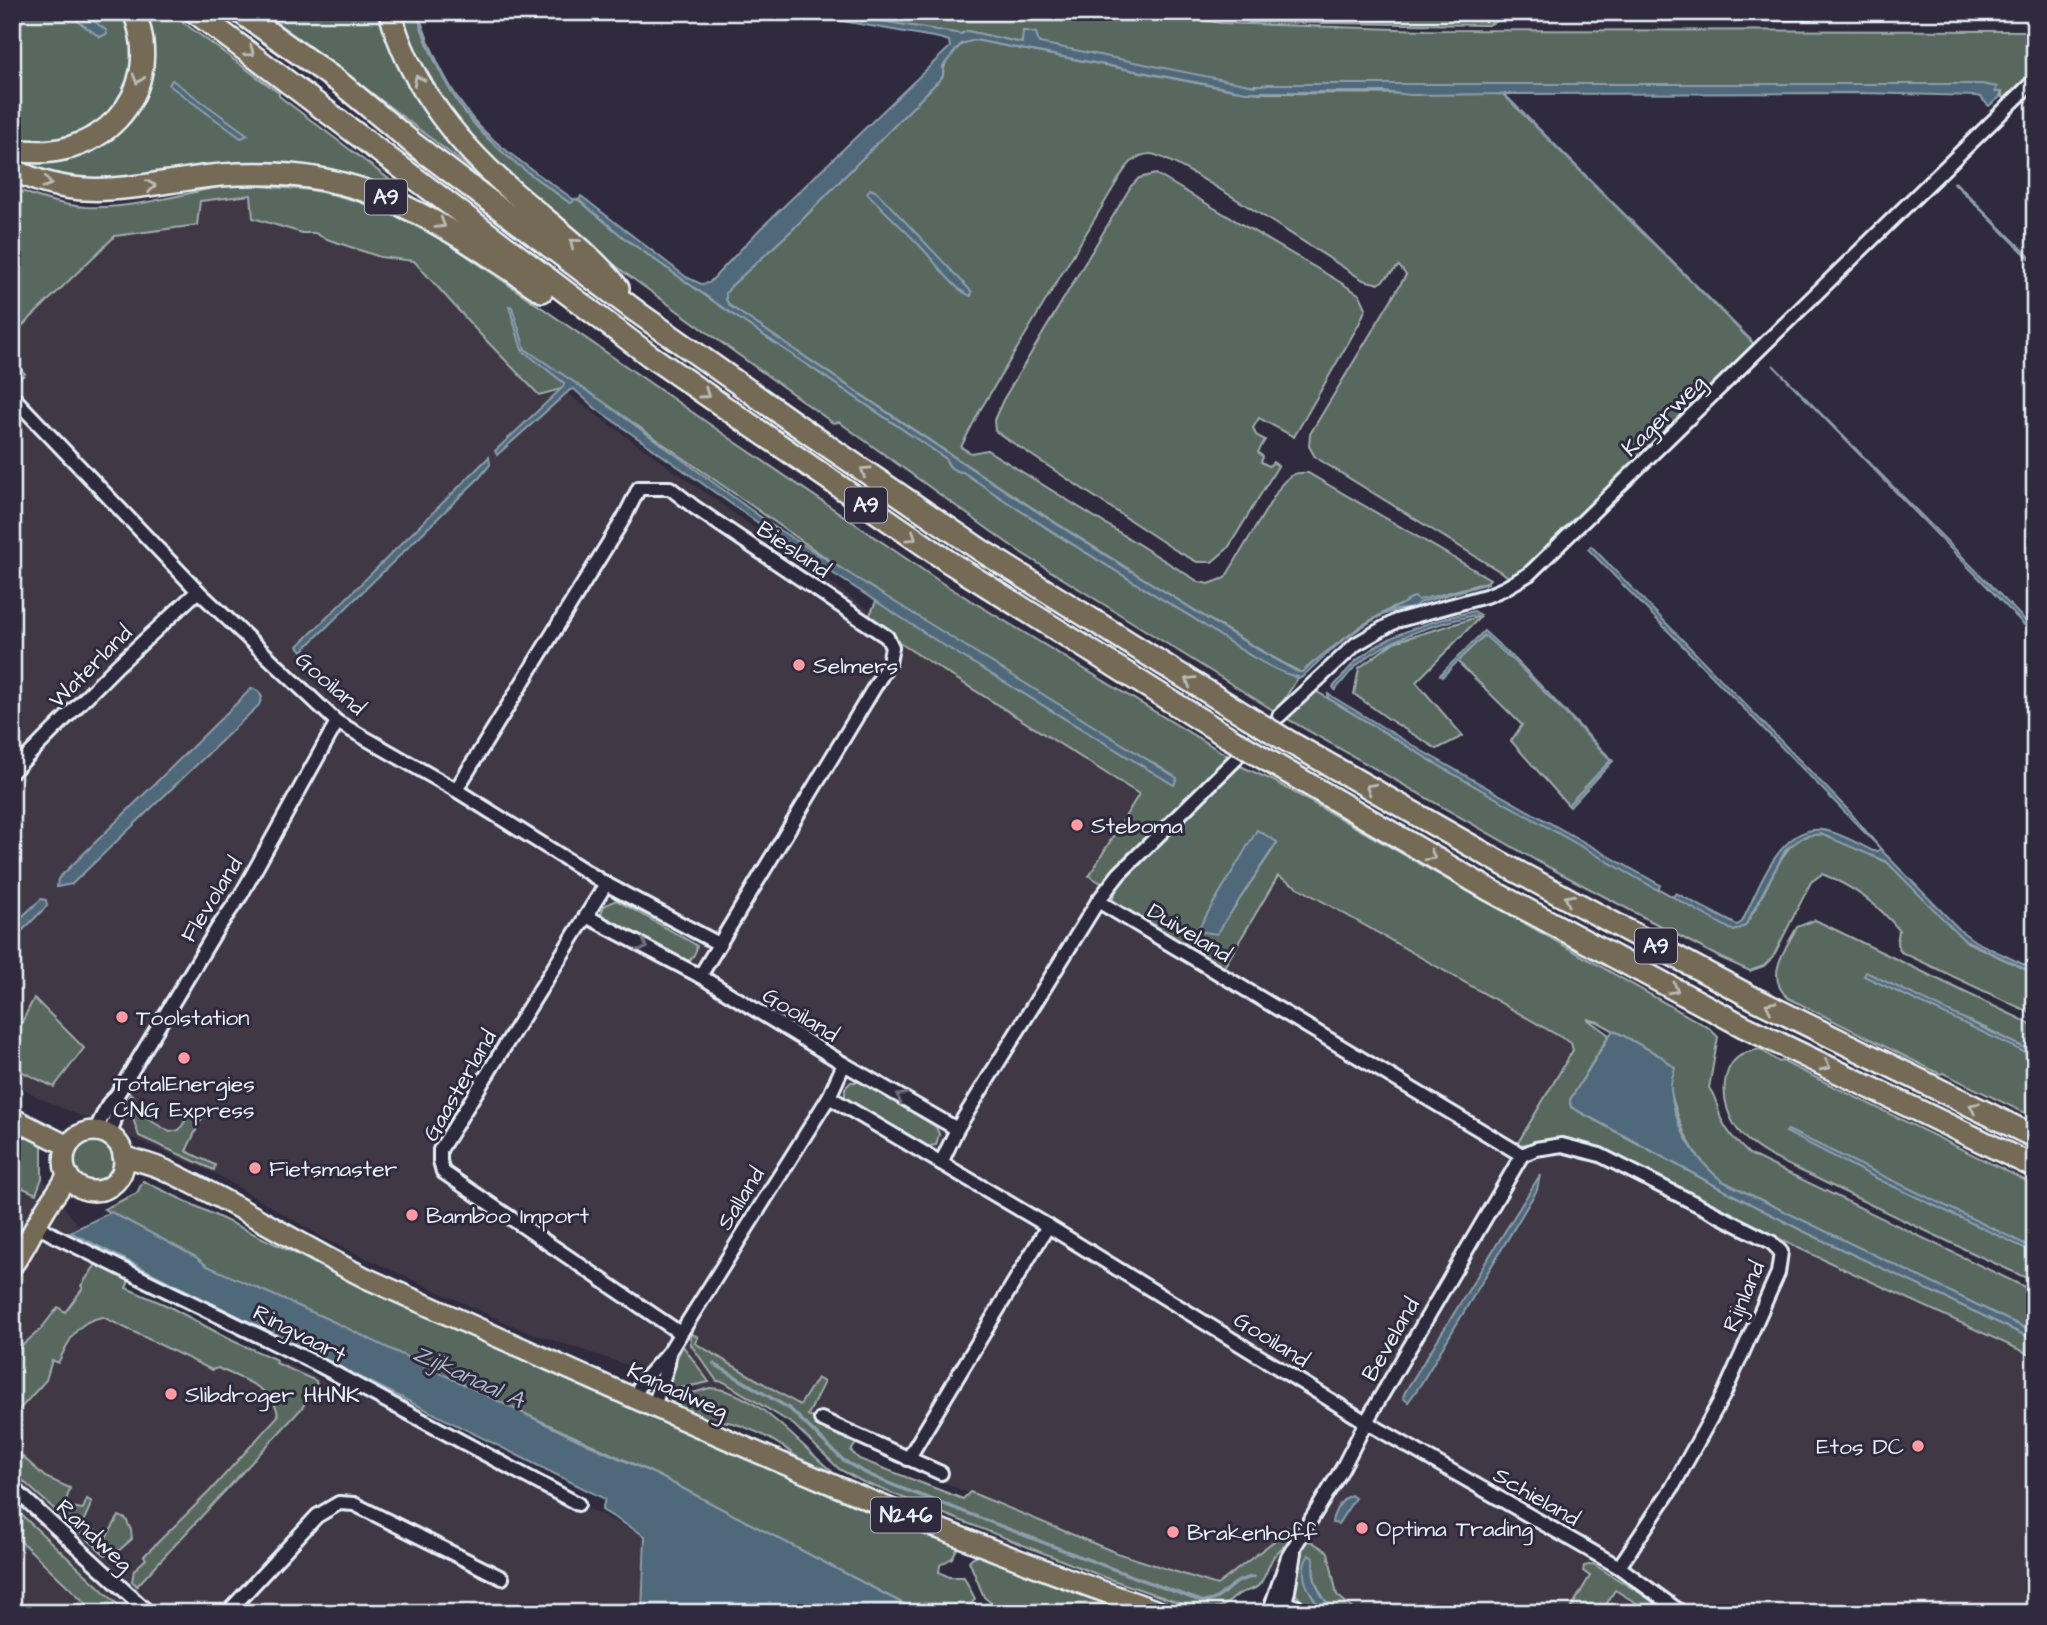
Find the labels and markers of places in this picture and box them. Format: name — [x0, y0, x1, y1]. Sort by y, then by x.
place label: Selmers — [813, 650, 898, 682]
marker: Selmers — [791, 657, 807, 673]
place label: Steboma — [1091, 810, 1183, 842]
marker: Steboma — [1069, 817, 1085, 833]
place label: Toolstation — [136, 1002, 250, 1034]
marker: Toolstation — [114, 1009, 130, 1025]
marker: TotalEnergies CNG Express — [176, 1050, 192, 1066]
place label: TotalEnergies CNG Express — [113, 1068, 255, 1126]
place label: Fietsmaster — [269, 1153, 398, 1185]
marker: Fietsmaster — [247, 1160, 263, 1176]
place label: Bamboo Import — [426, 1200, 590, 1232]
marker: Bamboo Import — [404, 1207, 420, 1223]
place label: Slibdroger HHNK — [185, 1379, 360, 1412]
marker: Slibdroger HHNK — [163, 1386, 179, 1402]
place label: Etos DC — [1816, 1431, 1904, 1463]
marker: Etos DC — [1910, 1438, 1926, 1454]
place label: Optima Trading — [1376, 1513, 1533, 1546]
place label: Brakenhoff — [1187, 1517, 1318, 1549]
marker: Optima Trading — [1354, 1520, 1370, 1536]
marker: Brakenhoff — [1165, 1524, 1181, 1540]

